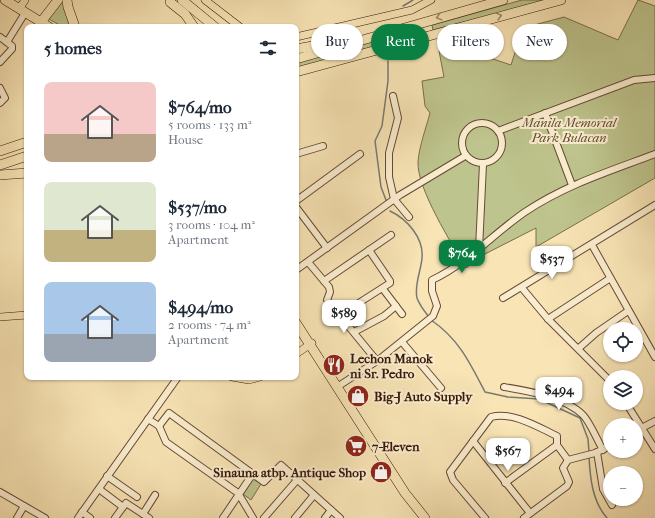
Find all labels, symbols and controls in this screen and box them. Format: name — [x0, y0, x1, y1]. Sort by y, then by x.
one-way arrow — [435, 12, 442, 21]
one-way arrow — [496, 12, 503, 21]
chip: Buy — [311, 24, 363, 60]
chip: Rent — [371, 24, 429, 60]
chip: Filters — [437, 24, 504, 60]
chip: New — [512, 24, 567, 60]
icon: filters — [257, 37, 279, 59]
text: 5 homes — [44, 38, 102, 58]
text: $764/mo — [168, 97, 232, 117]
icon: home — [76, 98, 124, 146]
park label: Manila Memorial Park Bulacan — [521, 115, 618, 145]
text: 5 rooms · 133 m² — [168, 117, 251, 132]
text: House — [168, 132, 203, 147]
text: $537/mo — [168, 197, 227, 217]
icon: home — [76, 198, 124, 246]
text: 3 rooms · 104 m² — [168, 217, 255, 232]
text: Apartment — [168, 232, 229, 247]
pin: $764 — [438, 240, 486, 274]
text: $764 — [448, 245, 476, 260]
pin: $537 — [528, 246, 576, 280]
text: $537 — [540, 251, 564, 266]
text: $494/mo — [168, 297, 233, 317]
icon: home — [76, 298, 124, 346]
pin: $589 — [320, 300, 368, 334]
text: $589 — [331, 305, 357, 320]
text: 2 rooms · 74 m² — [168, 317, 251, 332]
map controls — [603, 322, 643, 506]
button: locate — [603, 322, 643, 362]
text: Apartment — [168, 332, 229, 347]
place label: Lechon Manok ni Sr. Pedro — [349, 351, 434, 381]
restaurant icon: Lechon Manok ni Sr. Pedro — [321, 352, 347, 378]
button: layers — [603, 370, 643, 410]
pin: $494 — [535, 377, 583, 411]
text: $494 — [544, 382, 574, 397]
shop icon: Big-J Auto Supply — [345, 383, 371, 409]
place label: Big-J Auto Supply — [374, 389, 473, 405]
button: + — [603, 418, 643, 458]
supermarket icon: 7-Eleven — [343, 433, 369, 459]
pin: $567 — [484, 438, 532, 472]
place label: 7-Eleven — [371, 439, 420, 454]
text: $567 — [495, 443, 521, 458]
shop icon: Sinauna atbp. Antique Shop — [368, 459, 394, 485]
place label: Sinauna atbp. Antique Shop — [213, 465, 366, 481]
button: − — [603, 466, 643, 506]

